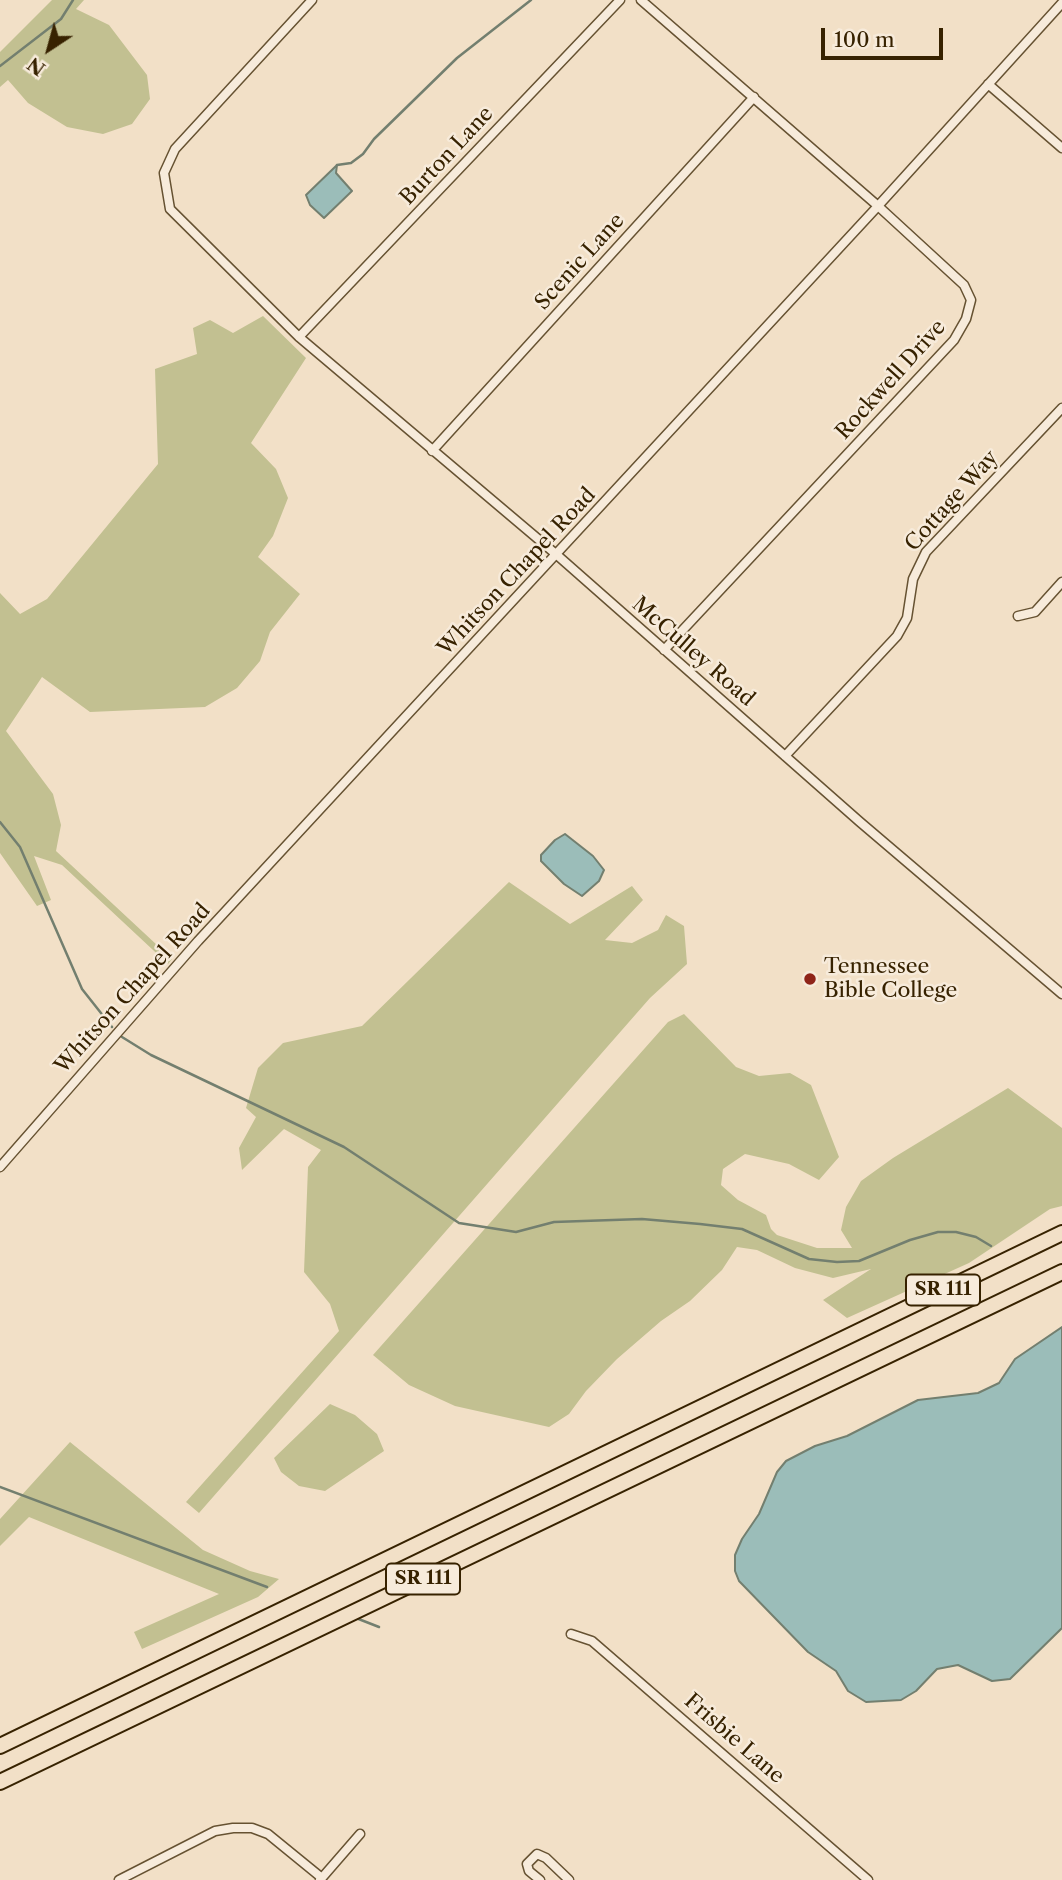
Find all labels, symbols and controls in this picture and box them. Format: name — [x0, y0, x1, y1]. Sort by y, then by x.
north arrow — [14, 14, 84, 84]
scale bar — [824, 14, 946, 58]
text: 100 m — [834, 27, 895, 52]
text: N — [23, 52, 50, 81]
street label: Burton Lane — [395, 102, 499, 210]
street label: Scenic Lane — [530, 209, 630, 315]
street label: Rockwell Drive — [831, 315, 951, 445]
street label: Cottage Way — [900, 445, 1004, 557]
street label: Whitson Chapel Road — [433, 483, 601, 661]
street label: McCulley Road — [627, 592, 759, 712]
street label: Whitson Chapel Road — [50, 899, 216, 1079]
place label: Tennessee Bible College — [824, 954, 957, 1004]
marker: Tennessee Bible College — [802, 971, 818, 987]
road number: SR 111 — [906, 1274, 980, 1306]
road number: SR 111 — [386, 1564, 460, 1595]
street label: Frisbie Lane — [679, 1689, 789, 1789]

